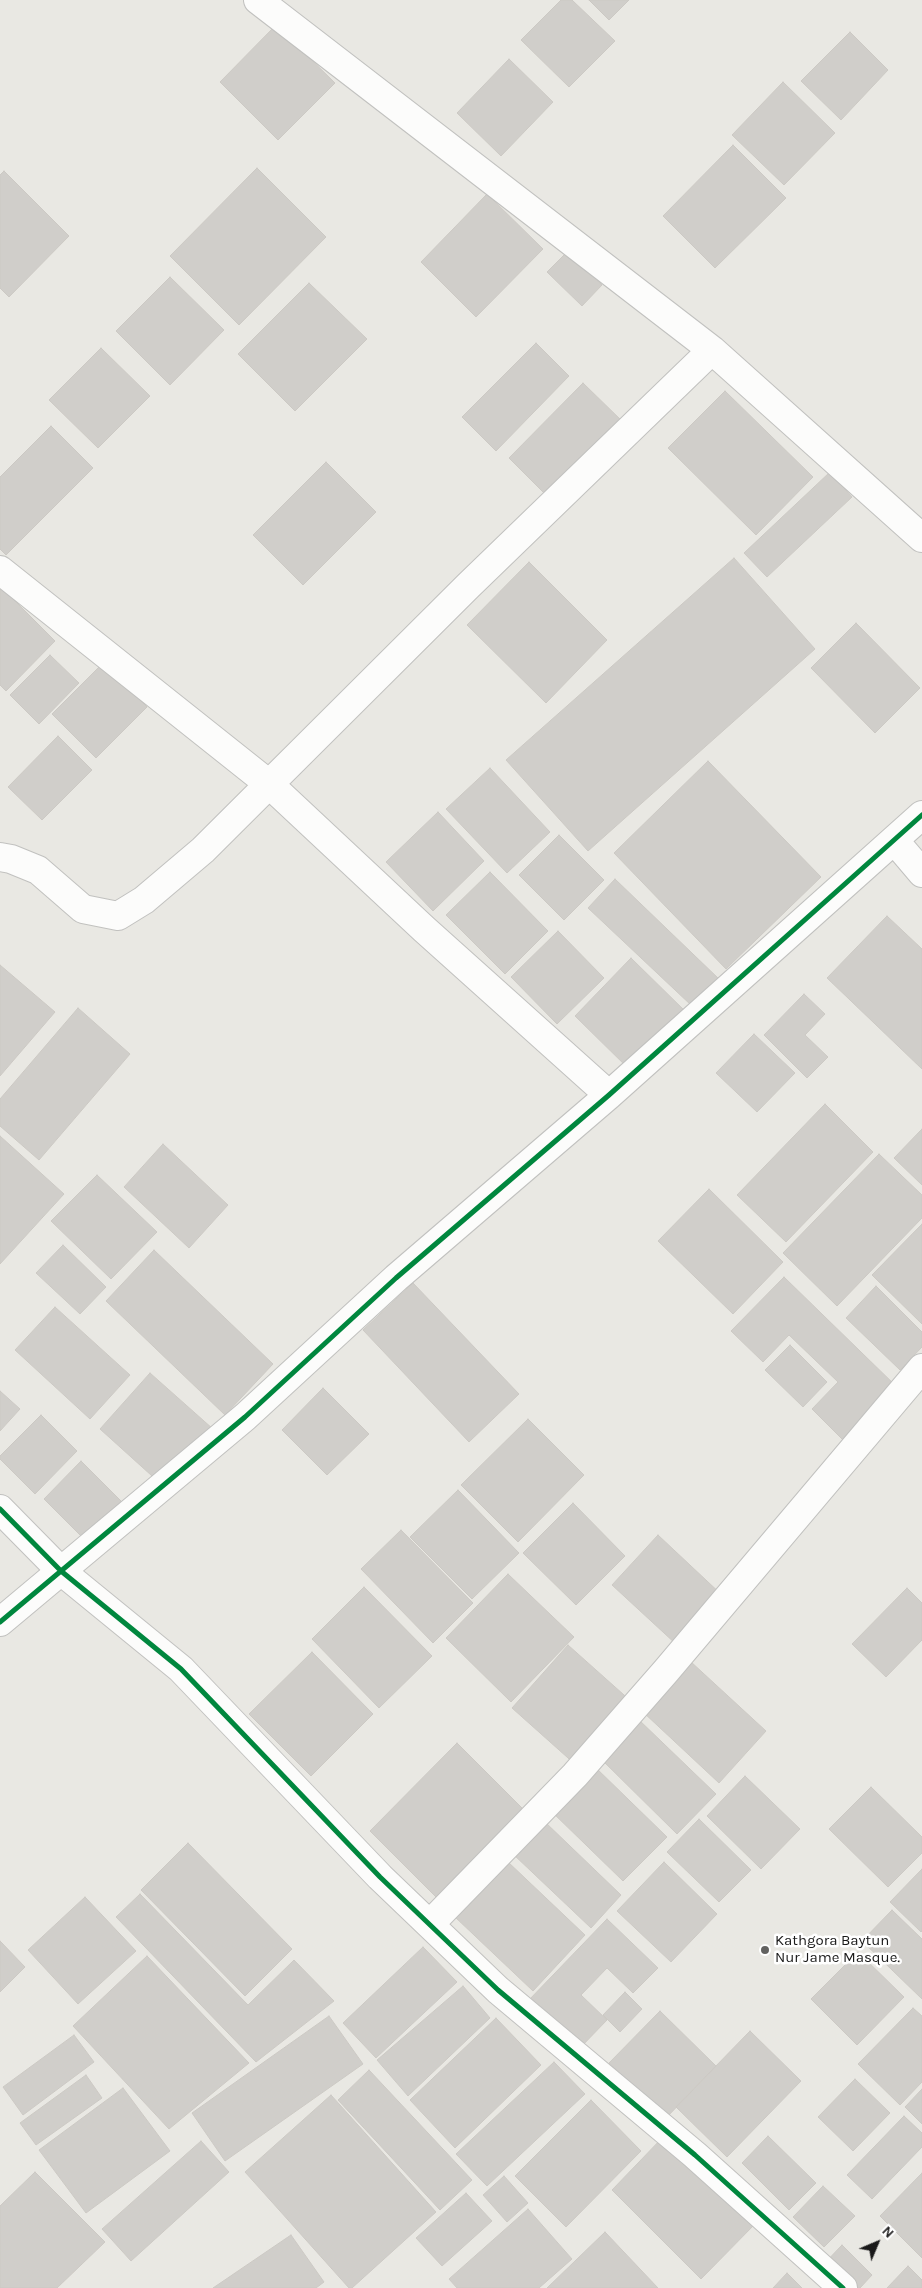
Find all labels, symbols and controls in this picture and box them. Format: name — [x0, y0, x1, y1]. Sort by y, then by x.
place label: Kathgora Baytun Nur Jame Masque. — [775, 1932, 900, 1967]
marker: Kathgora Baytun Nur Jame Masque. — [759, 1944, 771, 1956]
north arrow — [852, 2218, 902, 2268]
text: N — [878, 2222, 898, 2242]

